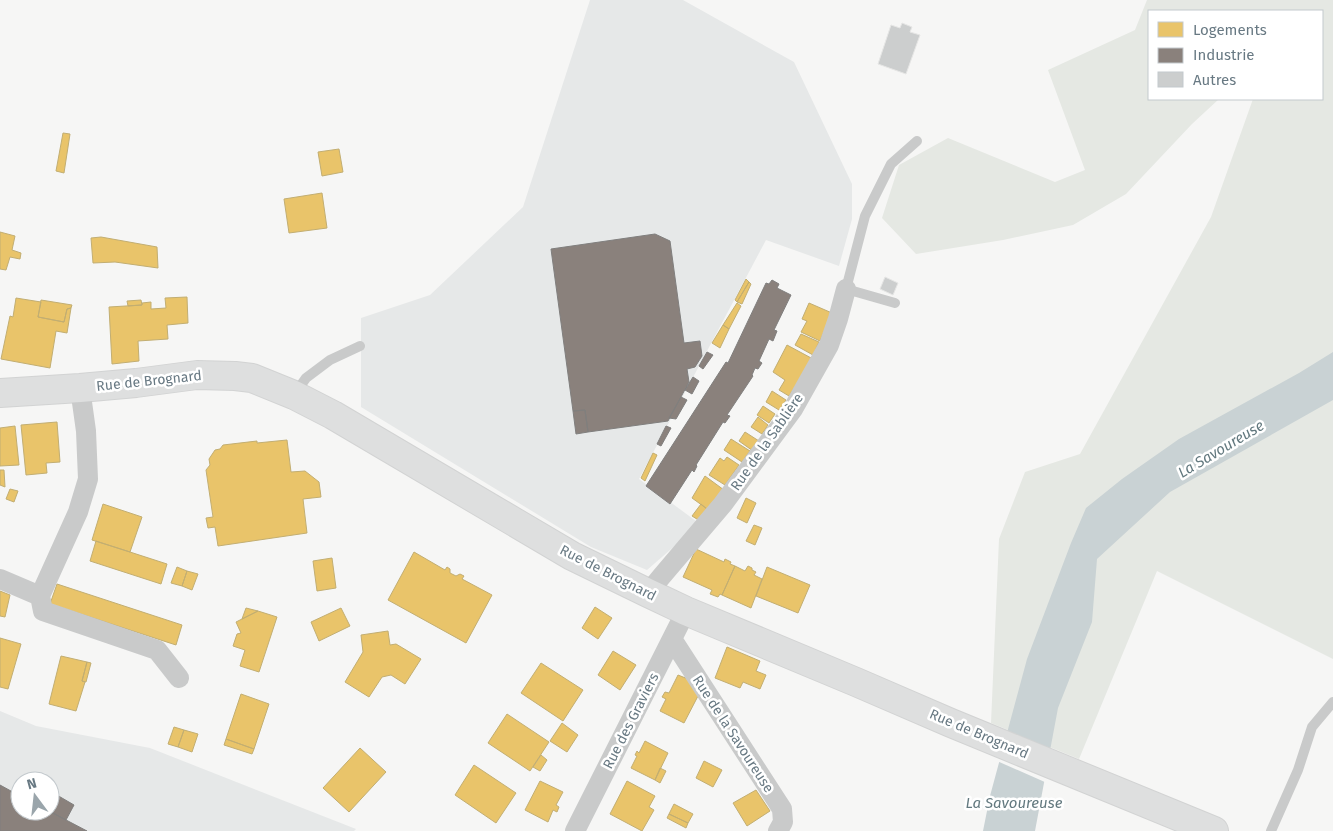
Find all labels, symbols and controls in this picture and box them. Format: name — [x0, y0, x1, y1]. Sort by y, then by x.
legend — [1148, 10, 1323, 100]
text: Logements — [1193, 21, 1267, 39]
text: Industrie — [1193, 46, 1255, 64]
text: Autres — [1193, 71, 1236, 89]
street label: Rue de Brognard — [95, 367, 203, 395]
street label: Rue de la Sablière — [727, 390, 807, 494]
water label: La Savoureuse — [1175, 416, 1267, 482]
street label: Rue de Brognard — [557, 541, 659, 605]
street label: Rue des Graviers — [599, 670, 663, 772]
street label: Rue de la Savoureuse — [689, 672, 777, 796]
street label: Rue de Brognard — [927, 706, 1031, 762]
north arrow — [10, 771, 60, 821]
text: N — [25, 775, 38, 793]
water label: La Savoureuse — [966, 794, 1063, 812]

